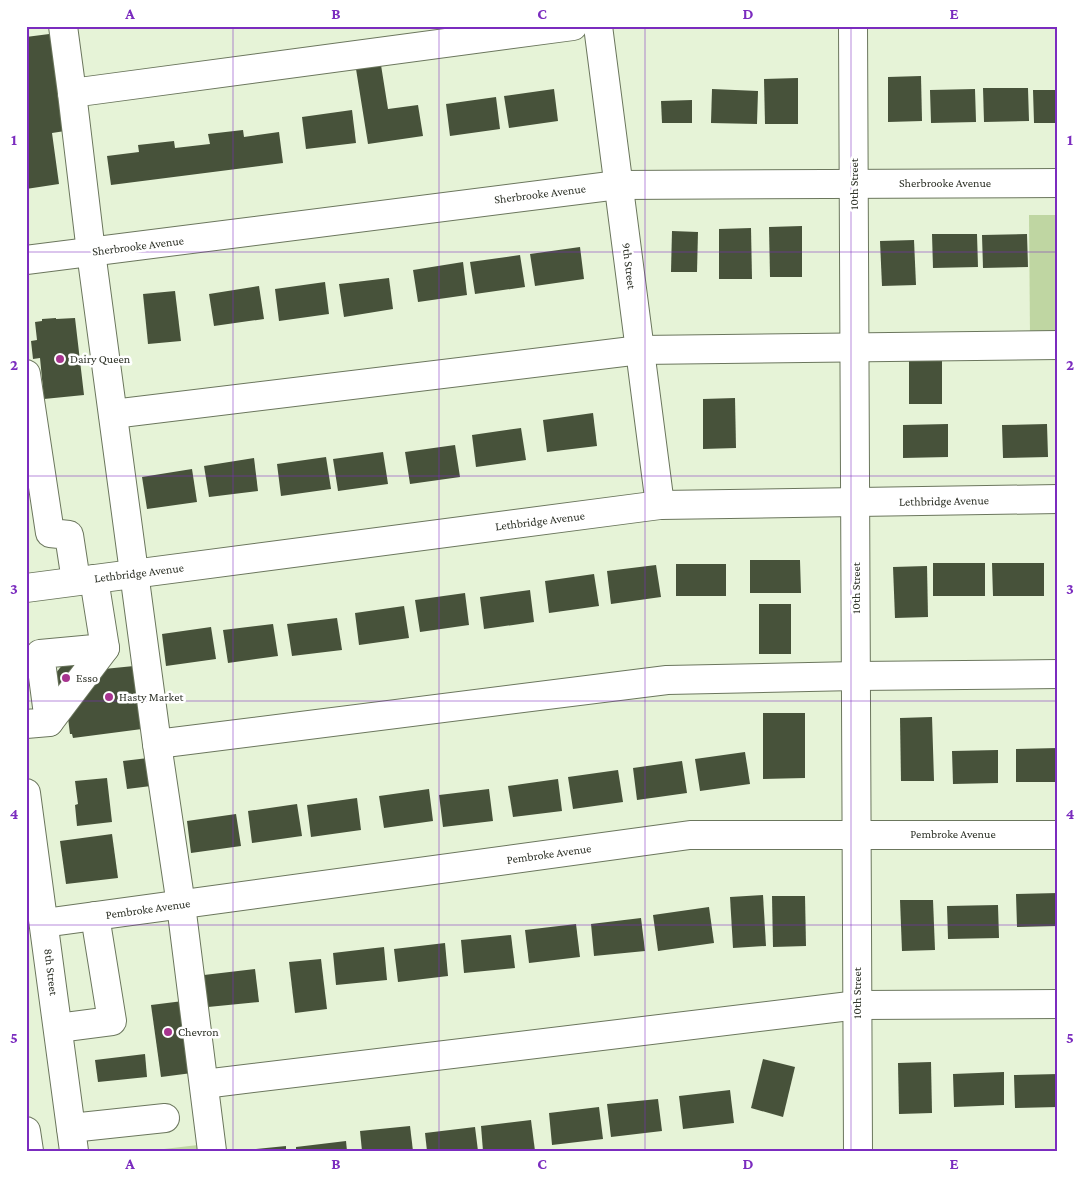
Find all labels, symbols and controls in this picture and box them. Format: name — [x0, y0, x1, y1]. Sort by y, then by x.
text: A — [124, 5, 135, 22]
text: B — [331, 5, 341, 22]
text: C — [537, 5, 547, 22]
text: D — [742, 5, 754, 22]
text: E — [949, 5, 959, 22]
text: 1 — [11, 131, 17, 148]
text: 1 — [1067, 131, 1073, 148]
street label: 10th Street — [847, 157, 861, 210]
street label: Sherbrooke Avenue — [899, 176, 991, 190]
street label: Sherbrooke Avenue — [493, 181, 587, 207]
street label: Sherbrooke Avenue — [91, 233, 185, 259]
street label: 9th Street — [619, 242, 639, 291]
place label: Dairy Queen — [70, 352, 131, 366]
marker: Dairy Queen — [54, 353, 66, 365]
text: 2 — [10, 356, 18, 373]
text: 2 — [1066, 356, 1074, 373]
street label: Lethbridge Avenue — [899, 493, 989, 509]
street label: Lethbridge Avenue — [494, 509, 586, 533]
street label: Lethbridge Avenue — [93, 561, 185, 585]
street label: 10th Street — [849, 561, 863, 614]
text: 3 — [10, 580, 18, 597]
text: 3 — [1066, 580, 1074, 597]
place label: Esso — [76, 671, 98, 685]
marker: Esso — [60, 672, 72, 684]
place label: Hasty Market — [119, 690, 184, 704]
marker: Hasty Market — [103, 691, 115, 703]
text: 4 — [10, 805, 19, 822]
text: 4 — [1066, 805, 1075, 822]
street label: Pembroke Avenue — [910, 827, 996, 841]
street label: Pembroke Avenue — [506, 841, 592, 867]
street label: Pembroke Avenue — [105, 896, 191, 922]
street label: 8th Street — [41, 948, 61, 997]
street label: 10th Street — [850, 966, 864, 1019]
place label: Chevron — [178, 1025, 219, 1039]
marker: Chevron — [162, 1026, 174, 1038]
text: 5 — [10, 1029, 18, 1046]
text: 5 — [1066, 1029, 1074, 1046]
text: A — [124, 1155, 135, 1172]
text: B — [331, 1155, 341, 1172]
text: C — [537, 1155, 547, 1172]
text: D — [742, 1155, 754, 1172]
text: E — [949, 1155, 959, 1172]

